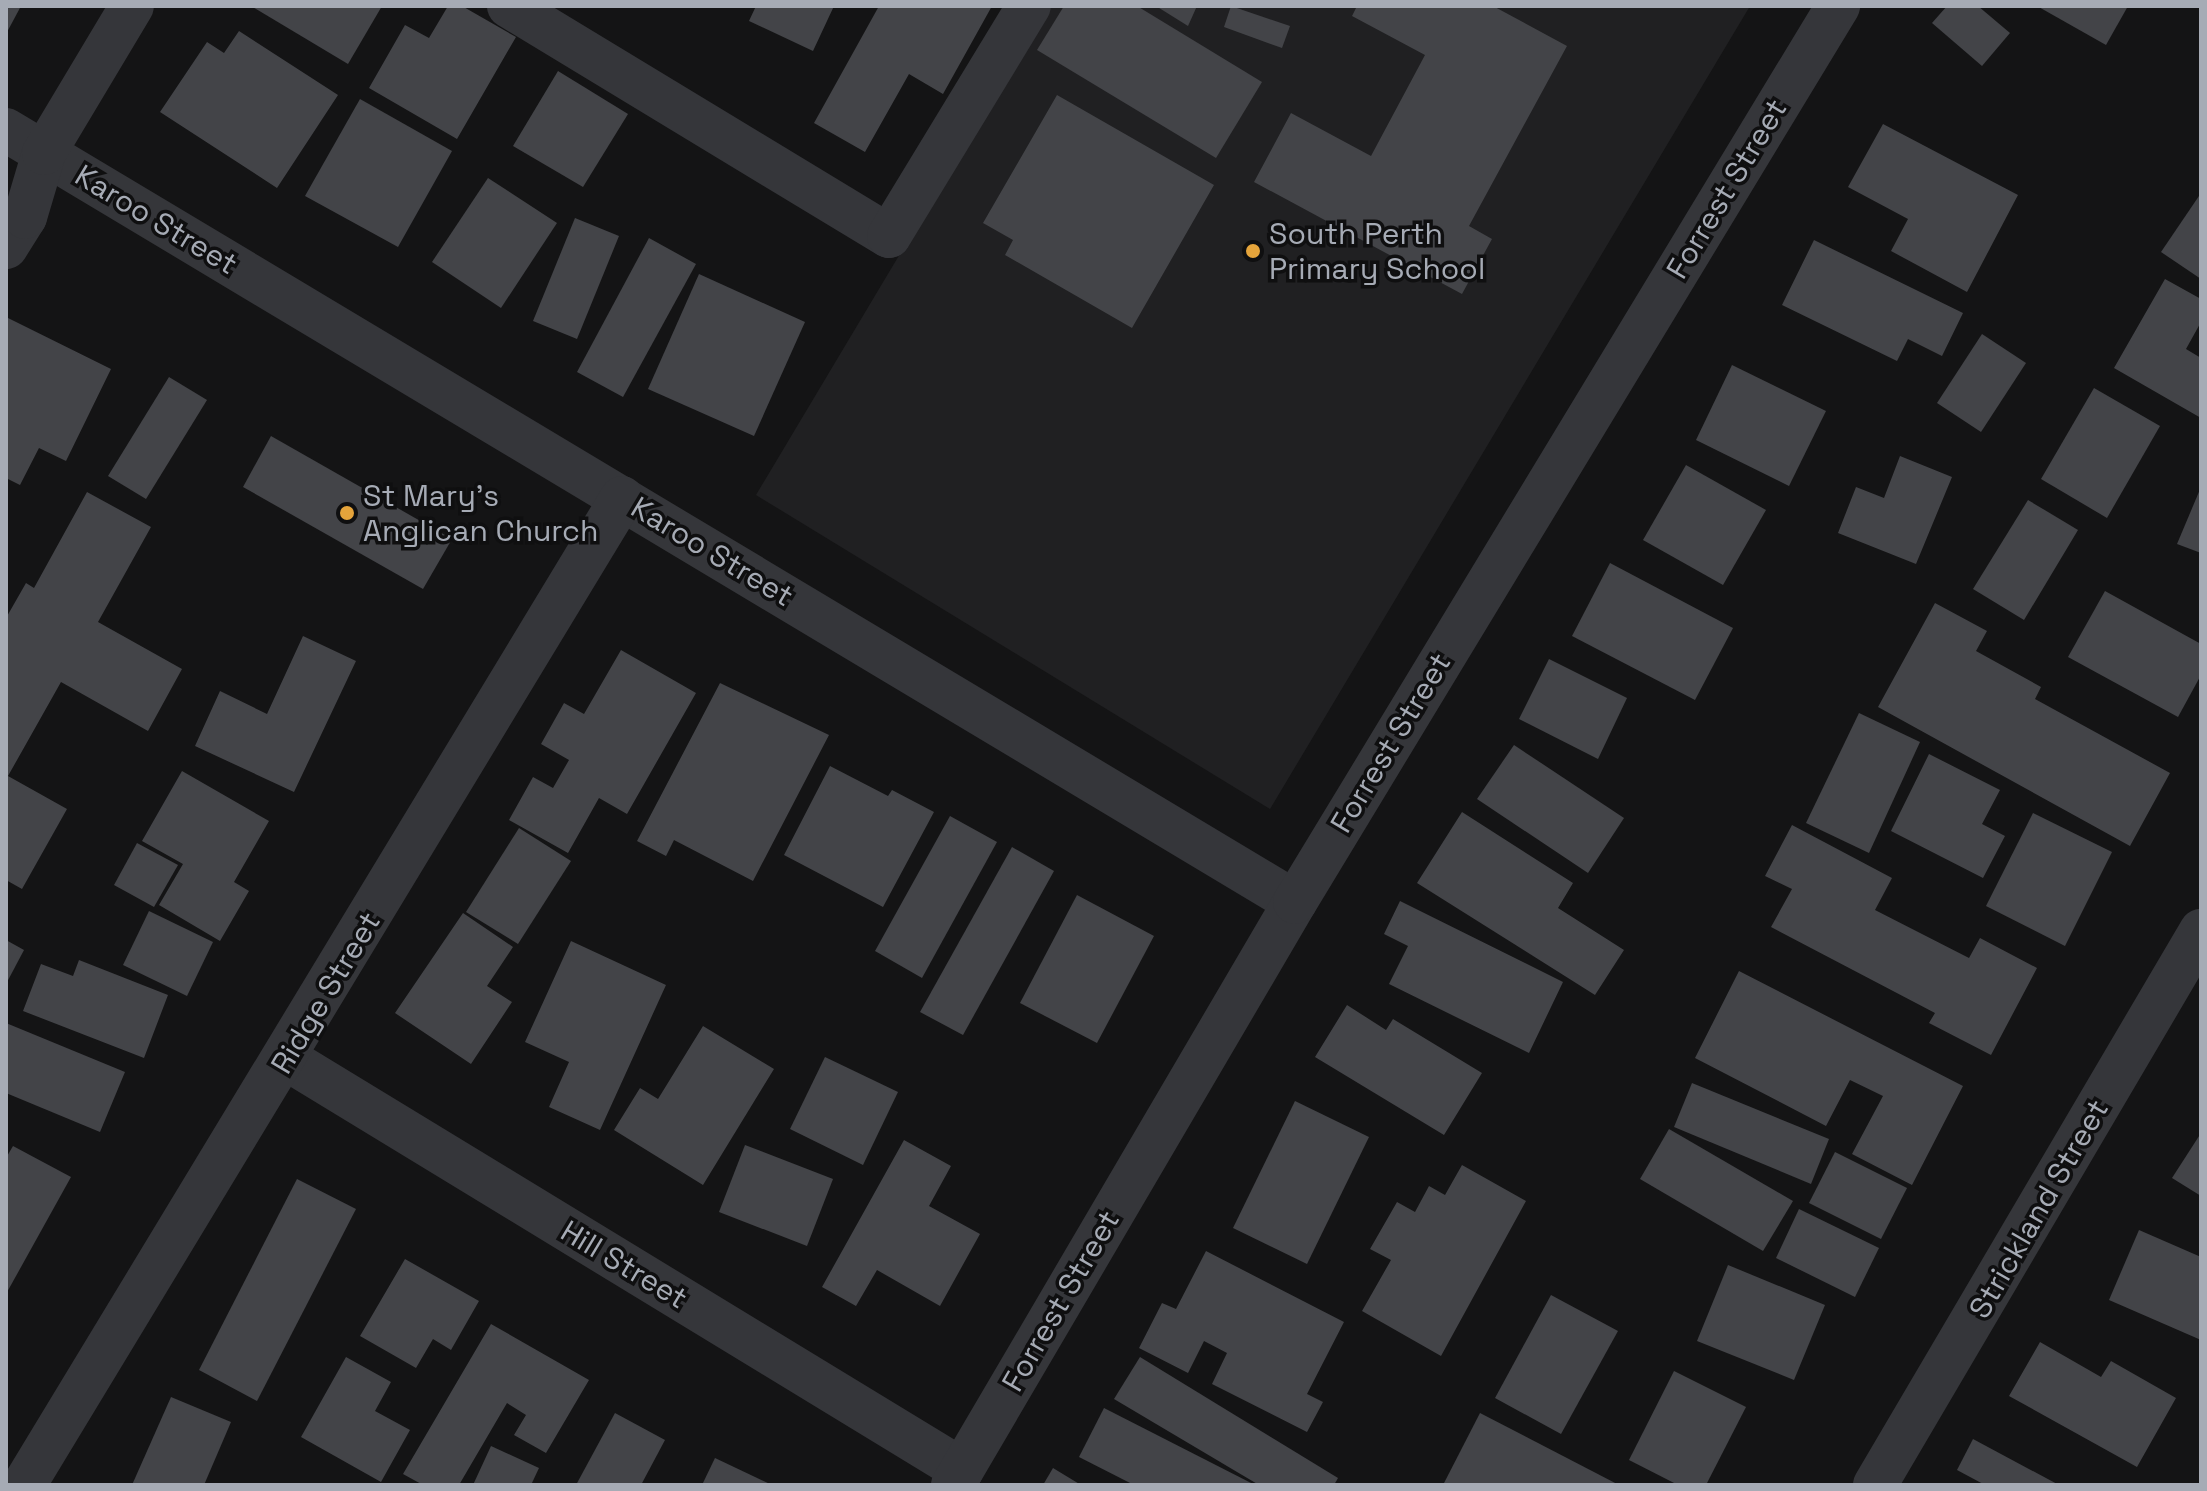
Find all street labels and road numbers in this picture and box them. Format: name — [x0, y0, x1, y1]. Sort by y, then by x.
street label: Forrest Street — [1659, 93, 1795, 285]
street label: Karoo Street — [68, 157, 244, 283]
street label: Karoo Street — [624, 489, 800, 615]
street label: Forrest Street — [1323, 647, 1459, 839]
street label: Ridge Street — [264, 906, 388, 1080]
street label: Strickland Street — [1962, 1093, 2116, 1325]
street label: Forrest Street — [995, 1204, 1127, 1398]
street label: Hill Street — [554, 1213, 694, 1317]

